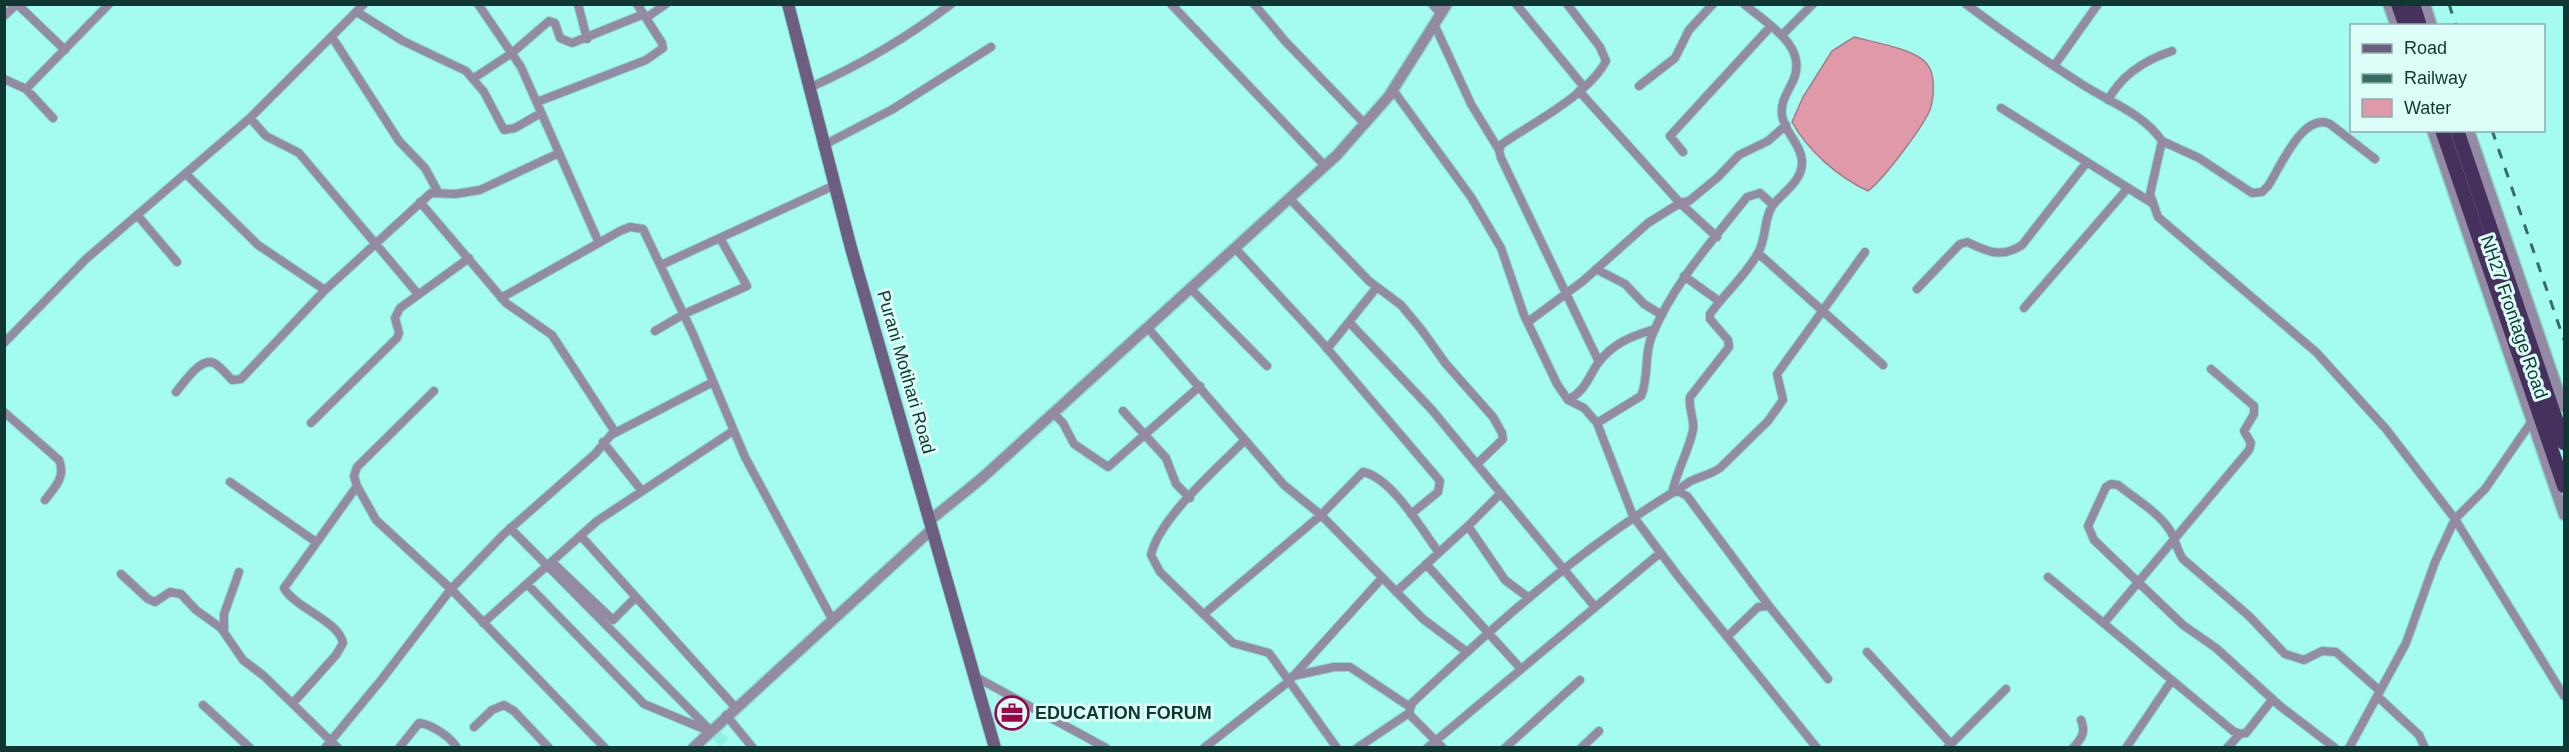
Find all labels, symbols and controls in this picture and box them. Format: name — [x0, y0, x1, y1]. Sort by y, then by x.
legend — [2350, 24, 2545, 132]
text: Road — [2404, 38, 2447, 58]
text: Railway — [2404, 68, 2467, 88]
text: Water — [2404, 98, 2451, 118]
street label: NH27 Frontage Road — [2477, 233, 2551, 401]
street label: Purani Motihari Road — [873, 288, 939, 456]
office icon: EDUCATION FORUM — [994, 695, 1030, 731]
place label: EDUCATION FORUM — [1035, 703, 1212, 723]

